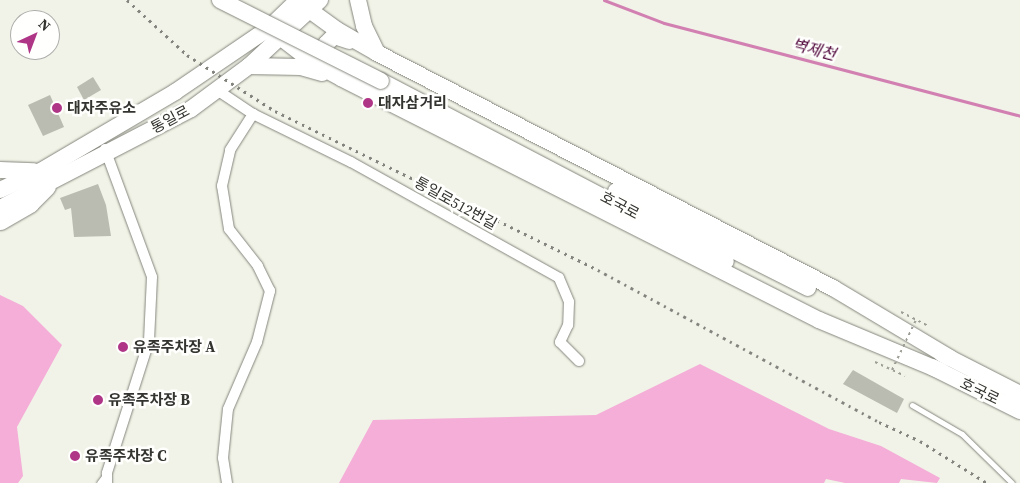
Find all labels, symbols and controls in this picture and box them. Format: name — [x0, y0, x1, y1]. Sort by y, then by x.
north arrow — [10, 10, 60, 60]
text: N — [34, 14, 55, 36]
water label: 벽제천 — [790, 34, 838, 64]
place label: 대자삼거리 — [378, 94, 447, 112]
marker: 대자삼거리 — [362, 97, 374, 109]
place label: 대자주유소 — [67, 99, 136, 117]
street label: 통일로 — [147, 101, 193, 137]
marker: 대자주유소 — [51, 102, 63, 114]
street label: 통일로512번길 — [412, 173, 500, 233]
street label: 호국로 — [597, 187, 643, 223]
place label: 유족주차장 A — [133, 338, 215, 356]
marker: 유족주차장 A — [117, 341, 129, 353]
street label: 호국로 — [957, 374, 1003, 408]
place label: 유족주차장 B — [108, 391, 190, 409]
marker: 유족주차장 B — [92, 394, 104, 406]
place label: 유족주차장 C — [85, 447, 167, 465]
marker: 유족주차장 C — [69, 450, 81, 462]

